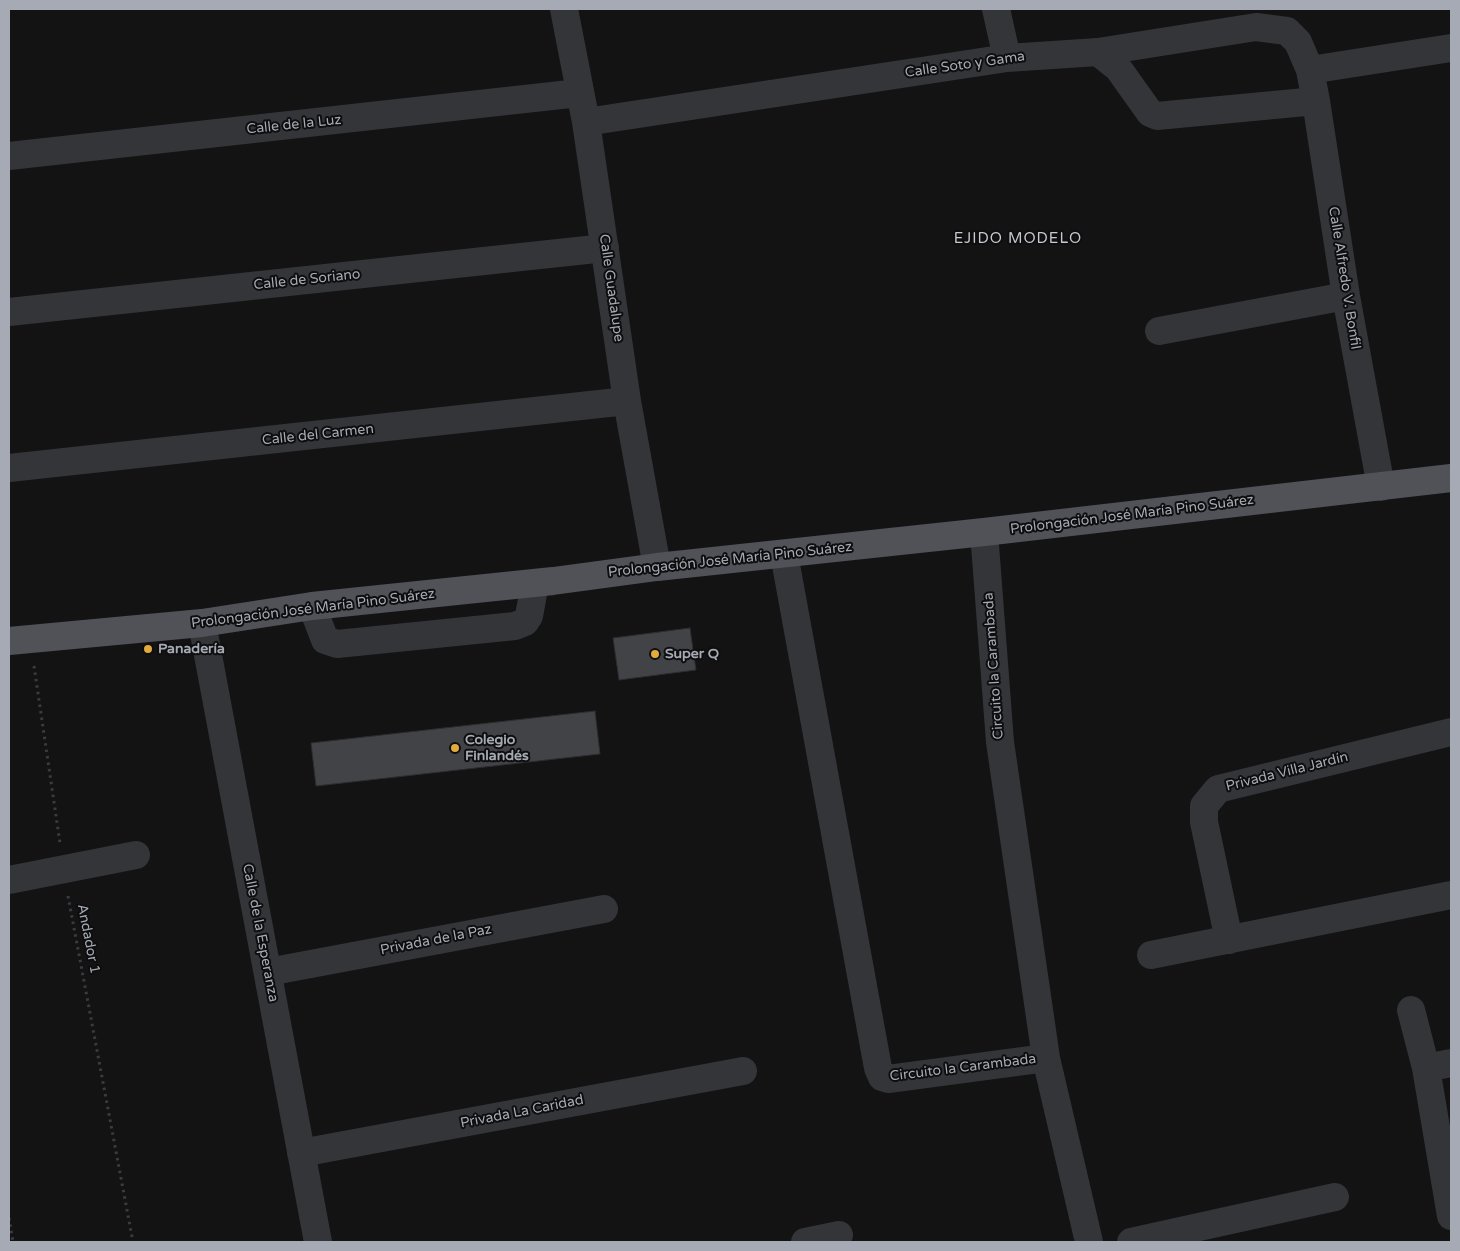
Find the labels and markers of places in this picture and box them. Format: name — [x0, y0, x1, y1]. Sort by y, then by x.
place label: Panadería — [158, 641, 225, 657]
marker: Panadería — [142, 643, 154, 655]
place label: Super Q — [665, 646, 719, 662]
marker: Super Q — [649, 648, 661, 660]
place label: Colegio Finlandés — [465, 732, 529, 764]
marker: Colegio Finlandés — [449, 742, 461, 754]

